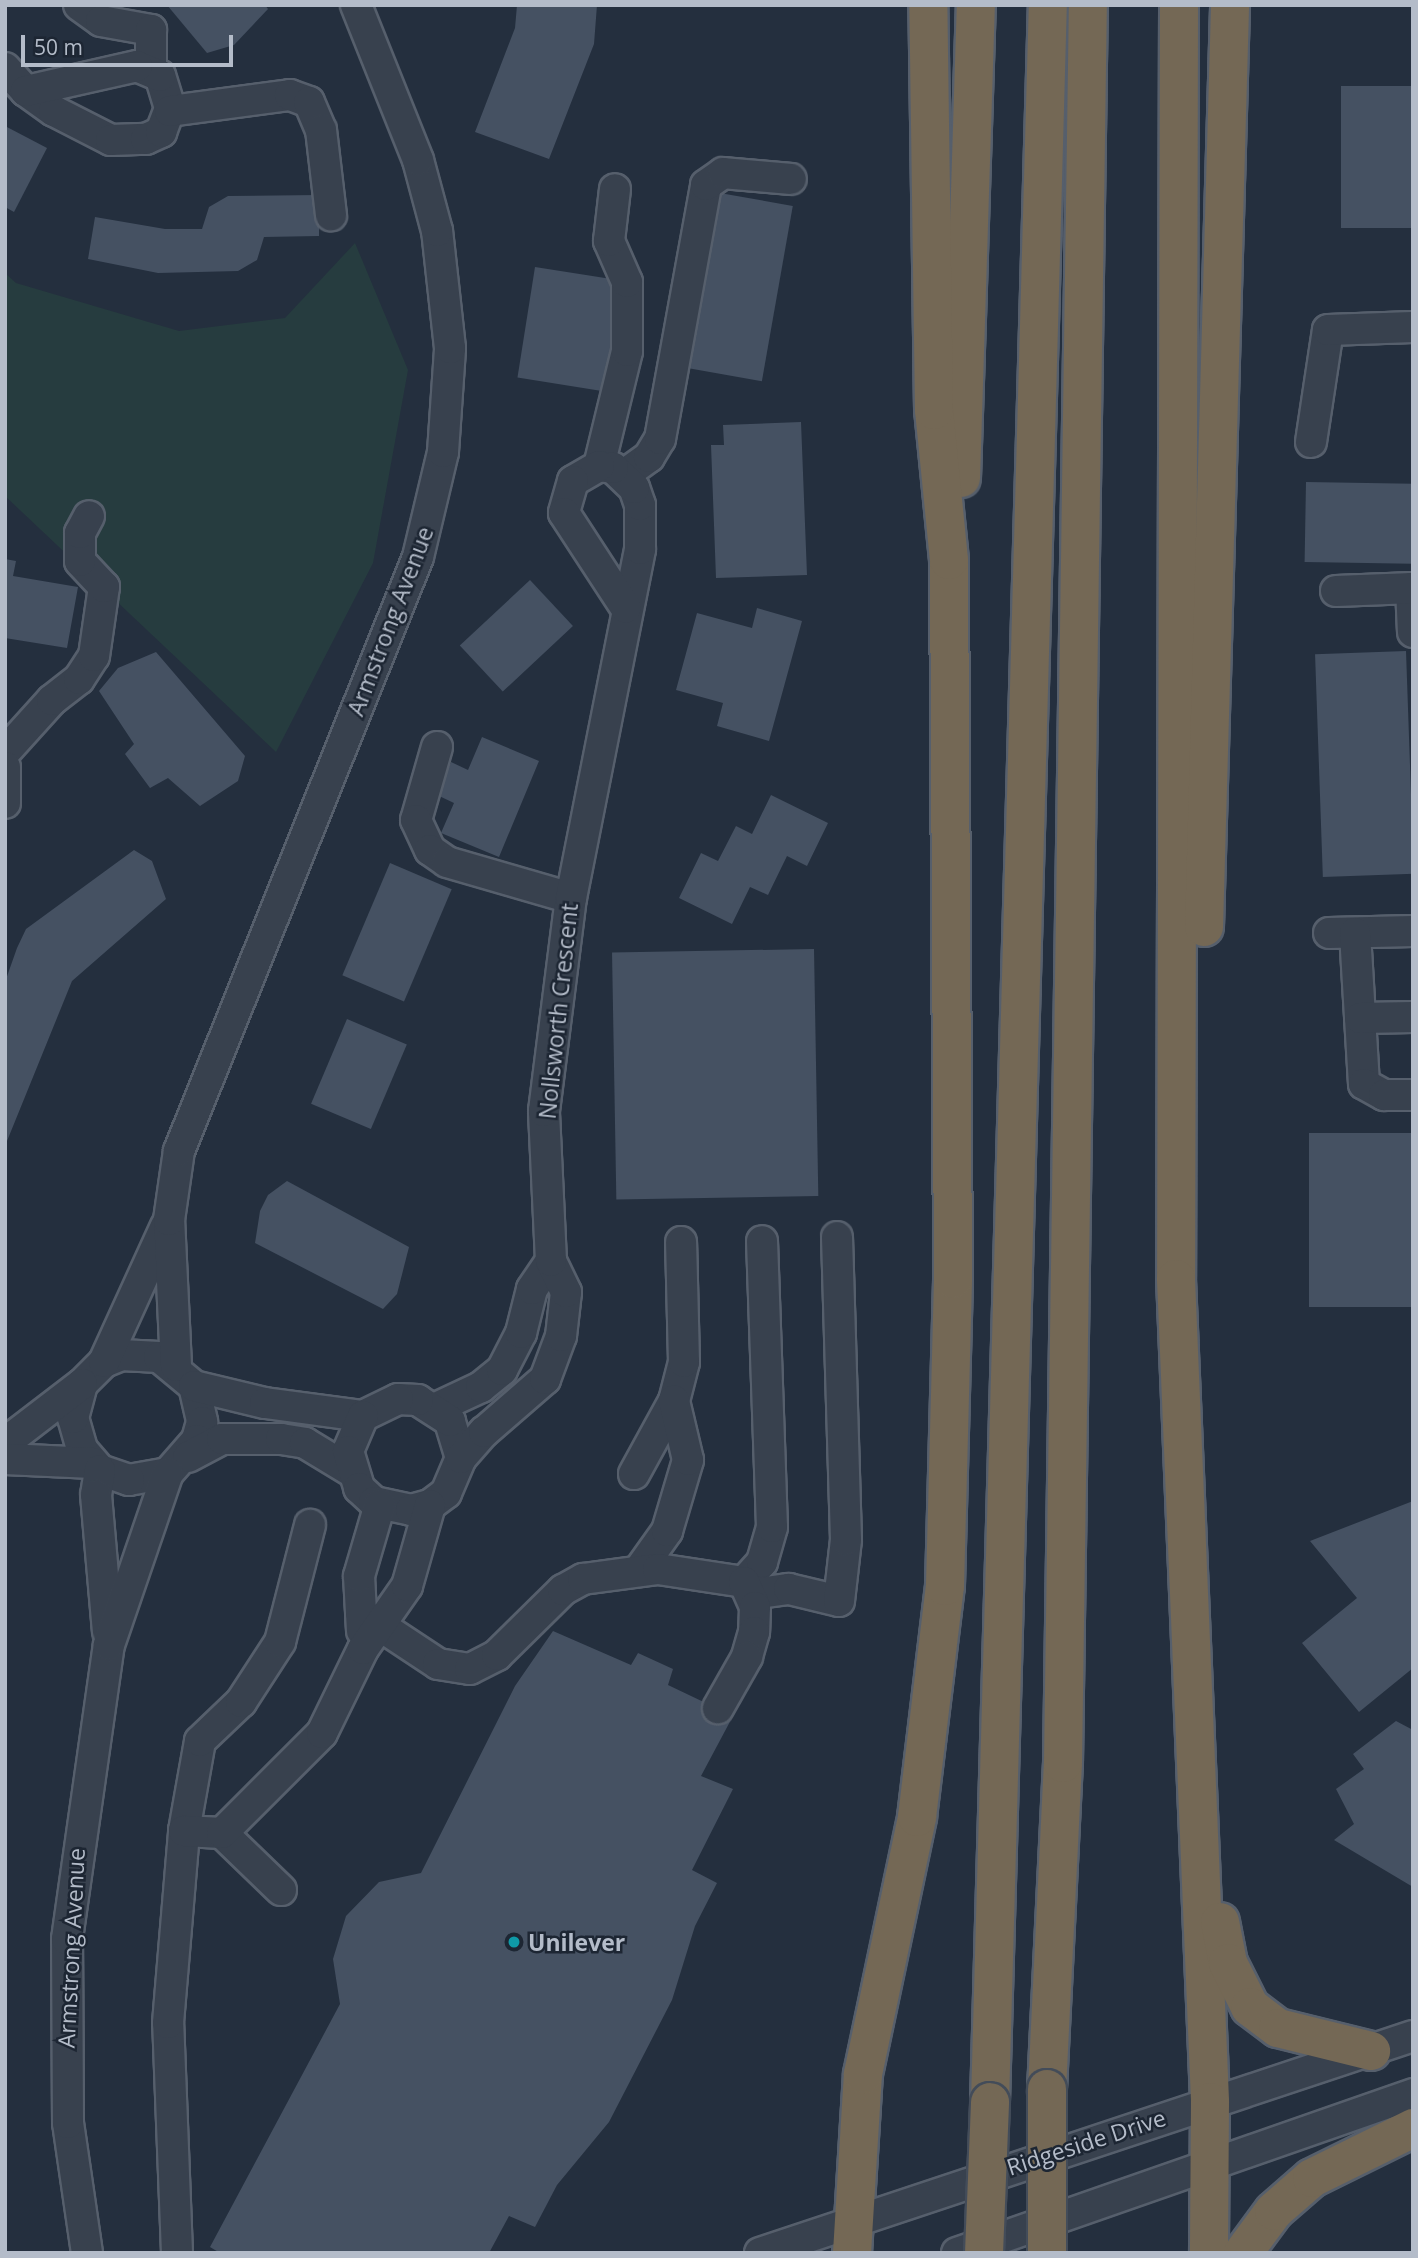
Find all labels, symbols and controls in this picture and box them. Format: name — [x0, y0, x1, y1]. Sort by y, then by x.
scale bar — [24, 21, 236, 65]
text: 50 m — [34, 33, 83, 61]
street label: Armstrong Avenue — [341, 523, 439, 719]
street label: Nollsworth Crescent — [533, 902, 583, 1120]
street label: Armstrong Avenue — [52, 1847, 90, 2049]
place label: Unilever — [528, 1928, 625, 1956]
marker: Unilever — [506, 1934, 522, 1950]
street label: Ridgeside Drive — [1003, 2103, 1169, 2181]

